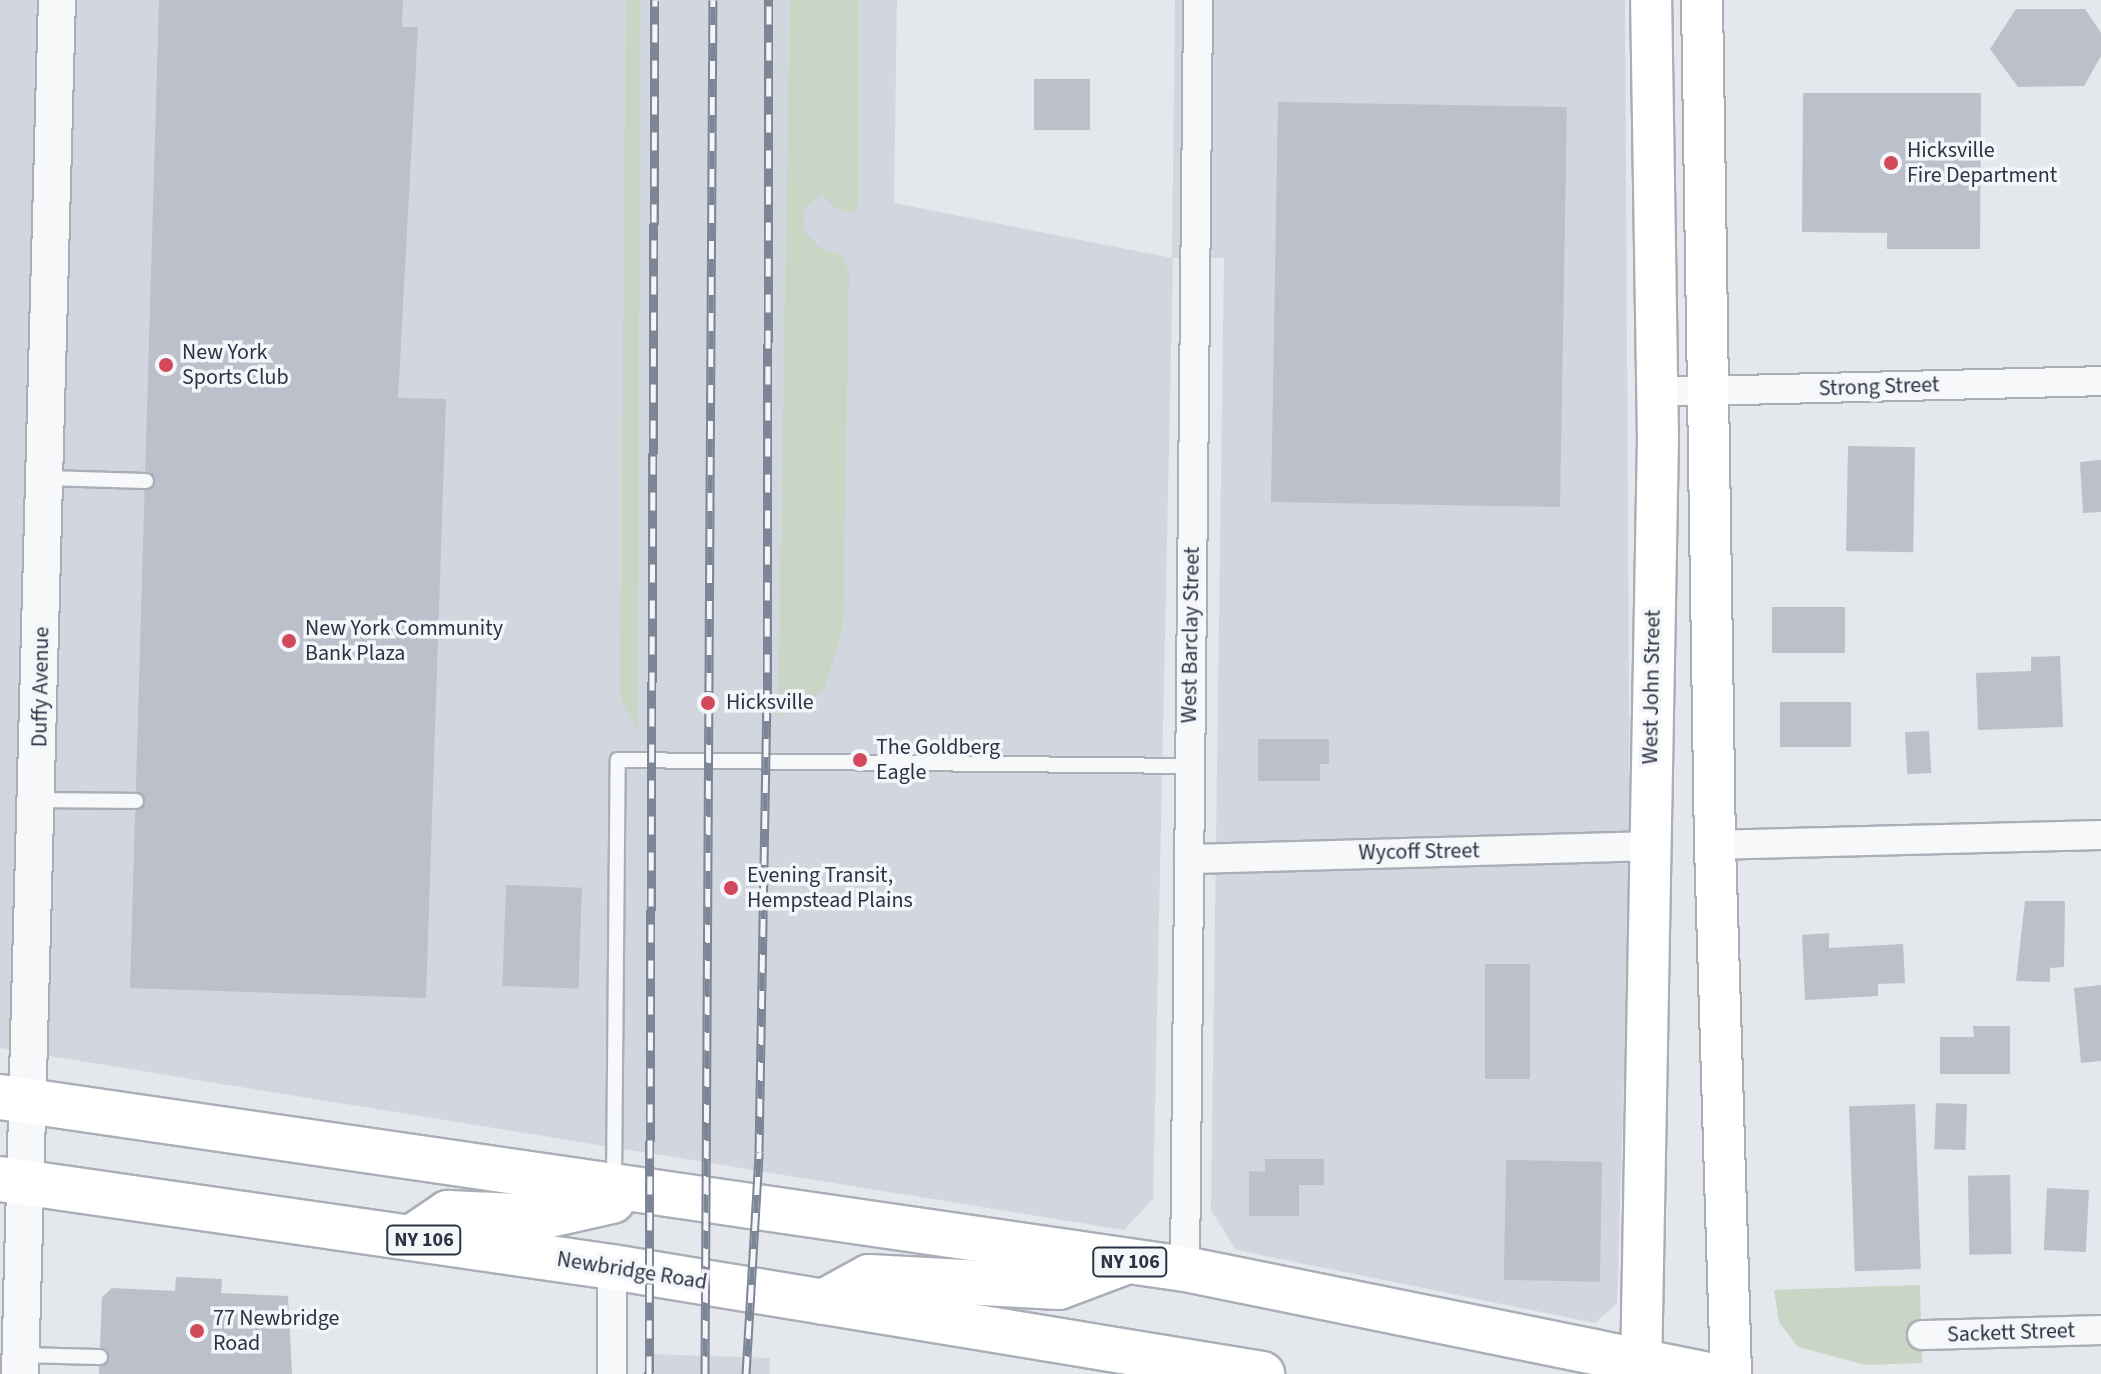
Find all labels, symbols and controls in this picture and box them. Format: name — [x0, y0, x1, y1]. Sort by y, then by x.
place label: Hicksville Fire Department — [1907, 137, 2057, 188]
marker: Hicksville Fire Department — [1882, 154, 1900, 172]
place label: New York Sports Club — [182, 339, 289, 390]
marker: New York Sports Club — [157, 356, 175, 374]
street label: Strong Street — [1818, 372, 1940, 402]
street label: West Barclay Street — [1176, 546, 1206, 724]
street label: West John Street — [1637, 609, 1667, 765]
place label: New York Community Bank Plaza — [305, 615, 503, 666]
street label: Duffy Avenue — [27, 626, 55, 748]
marker: New York Community Bank Plaza — [280, 632, 298, 650]
place label: Hicksville — [726, 690, 814, 716]
marker: Hicksville — [697, 692, 719, 714]
place label: The Goldberg Eagle — [876, 734, 1000, 786]
marker: The Goldberg Eagle — [851, 751, 869, 769]
street label: Wycoff Street — [1358, 838, 1480, 866]
place label: Evening Transit, Hempstead Plains — [747, 862, 913, 914]
marker: Evening Transit, Hempstead Plains — [722, 879, 740, 897]
road number: NY 106 — [386, 1224, 462, 1256]
street label: Newbridge Road — [555, 1246, 709, 1296]
road number: NY 106 — [1092, 1246, 1168, 1278]
place label: 77 Newbridge Road — [213, 1305, 339, 1356]
street label: Sackett Street — [1947, 1318, 2075, 1348]
marker: 77 Newbridge Road — [188, 1322, 206, 1340]

